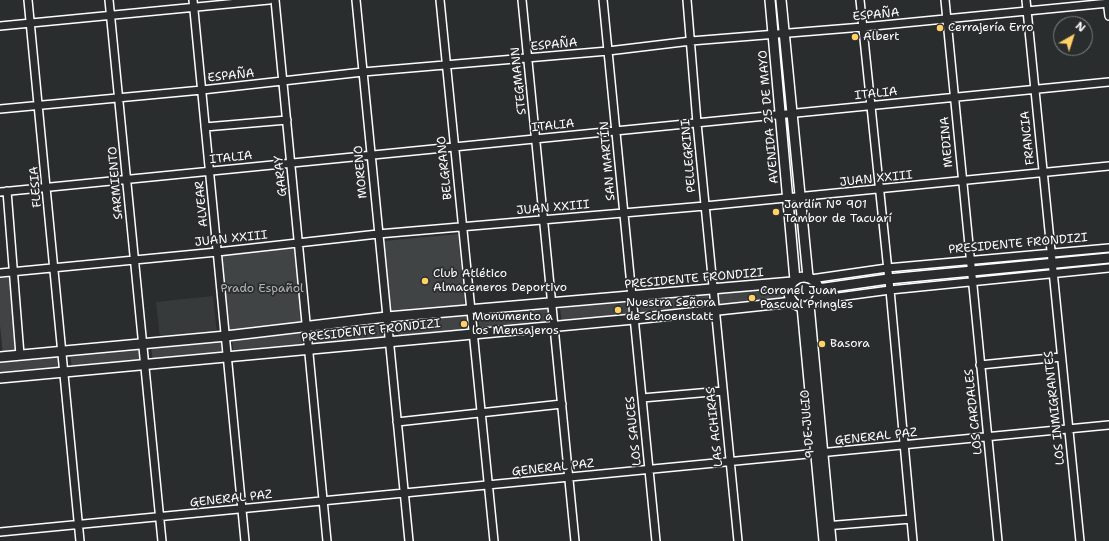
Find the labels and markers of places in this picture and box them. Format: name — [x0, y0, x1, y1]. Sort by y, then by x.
place label: Cerrajería Erro — [948, 21, 1034, 35]
marker: Cerrajería Erro — [935, 23, 945, 33]
place label: Albert — [863, 30, 900, 44]
marker: Albert — [850, 32, 860, 42]
place label: Jardín N° 901 Tambor de Tacuarí — [784, 198, 892, 226]
marker: Jardín N° 901 Tambor de Tacuarí — [771, 207, 781, 217]
place label: Club Atlético Almaceneros Deportivo — [433, 267, 567, 295]
marker: Club Atlético Almaceneros Deportivo — [420, 276, 430, 286]
place label: Coronel Juan Pascual Pringles — [760, 284, 853, 312]
marker: Coronel Juan Pascual Pringles — [747, 293, 757, 303]
place label: Nuestra Señora de Schoenstatt — [626, 296, 716, 324]
marker: Nuestra Señora de Schoenstatt — [613, 305, 623, 315]
place label: Monumento a los Mensajeros — [472, 310, 559, 338]
marker: Monumento a los Mensajeros — [459, 319, 469, 329]
place label: Basora — [830, 337, 870, 351]
marker: Basora — [817, 339, 827, 349]

